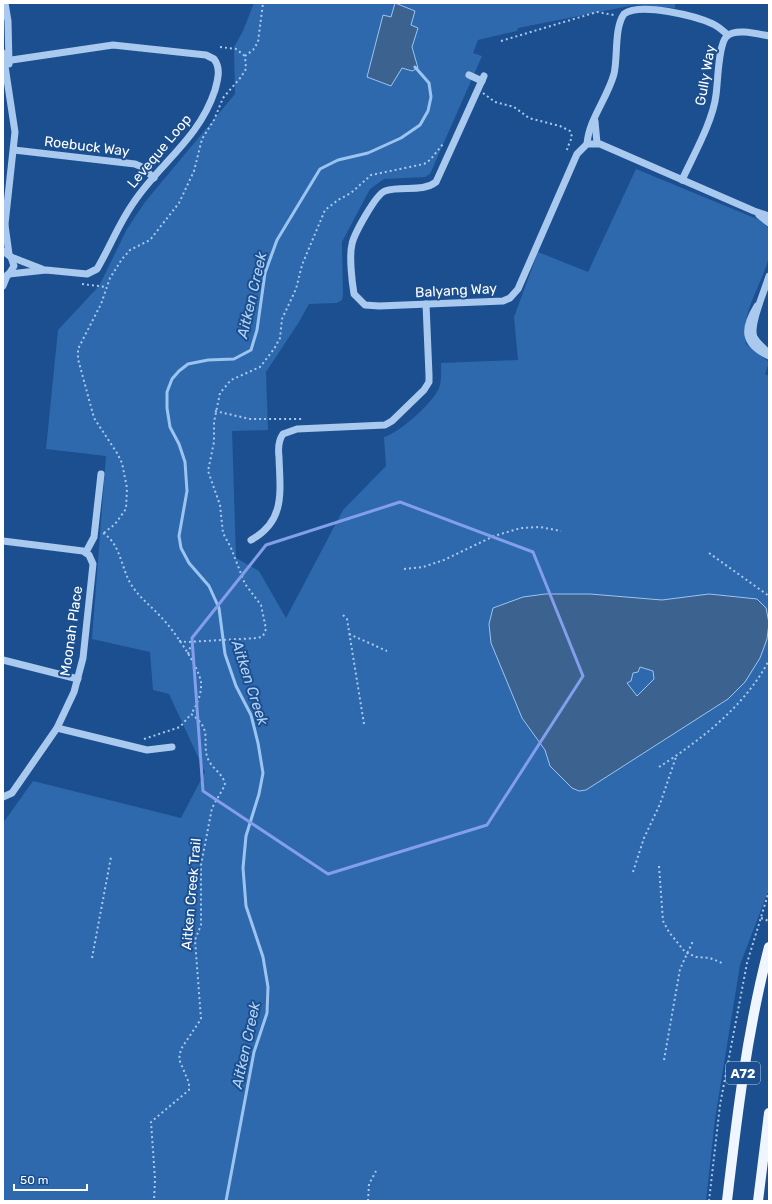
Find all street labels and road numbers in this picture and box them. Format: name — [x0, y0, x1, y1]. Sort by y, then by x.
street label: Gully Way — [692, 43, 719, 107]
street label: Leveque Loop — [124, 111, 195, 192]
street label: Roebuck Way — [43, 133, 131, 160]
street label: Balyang Way — [415, 280, 498, 301]
street label: Moonah Place — [57, 585, 86, 677]
street label: Aitken Creek Trail — [178, 838, 205, 951]
road number: A72 — [726, 1062, 760, 1084]

